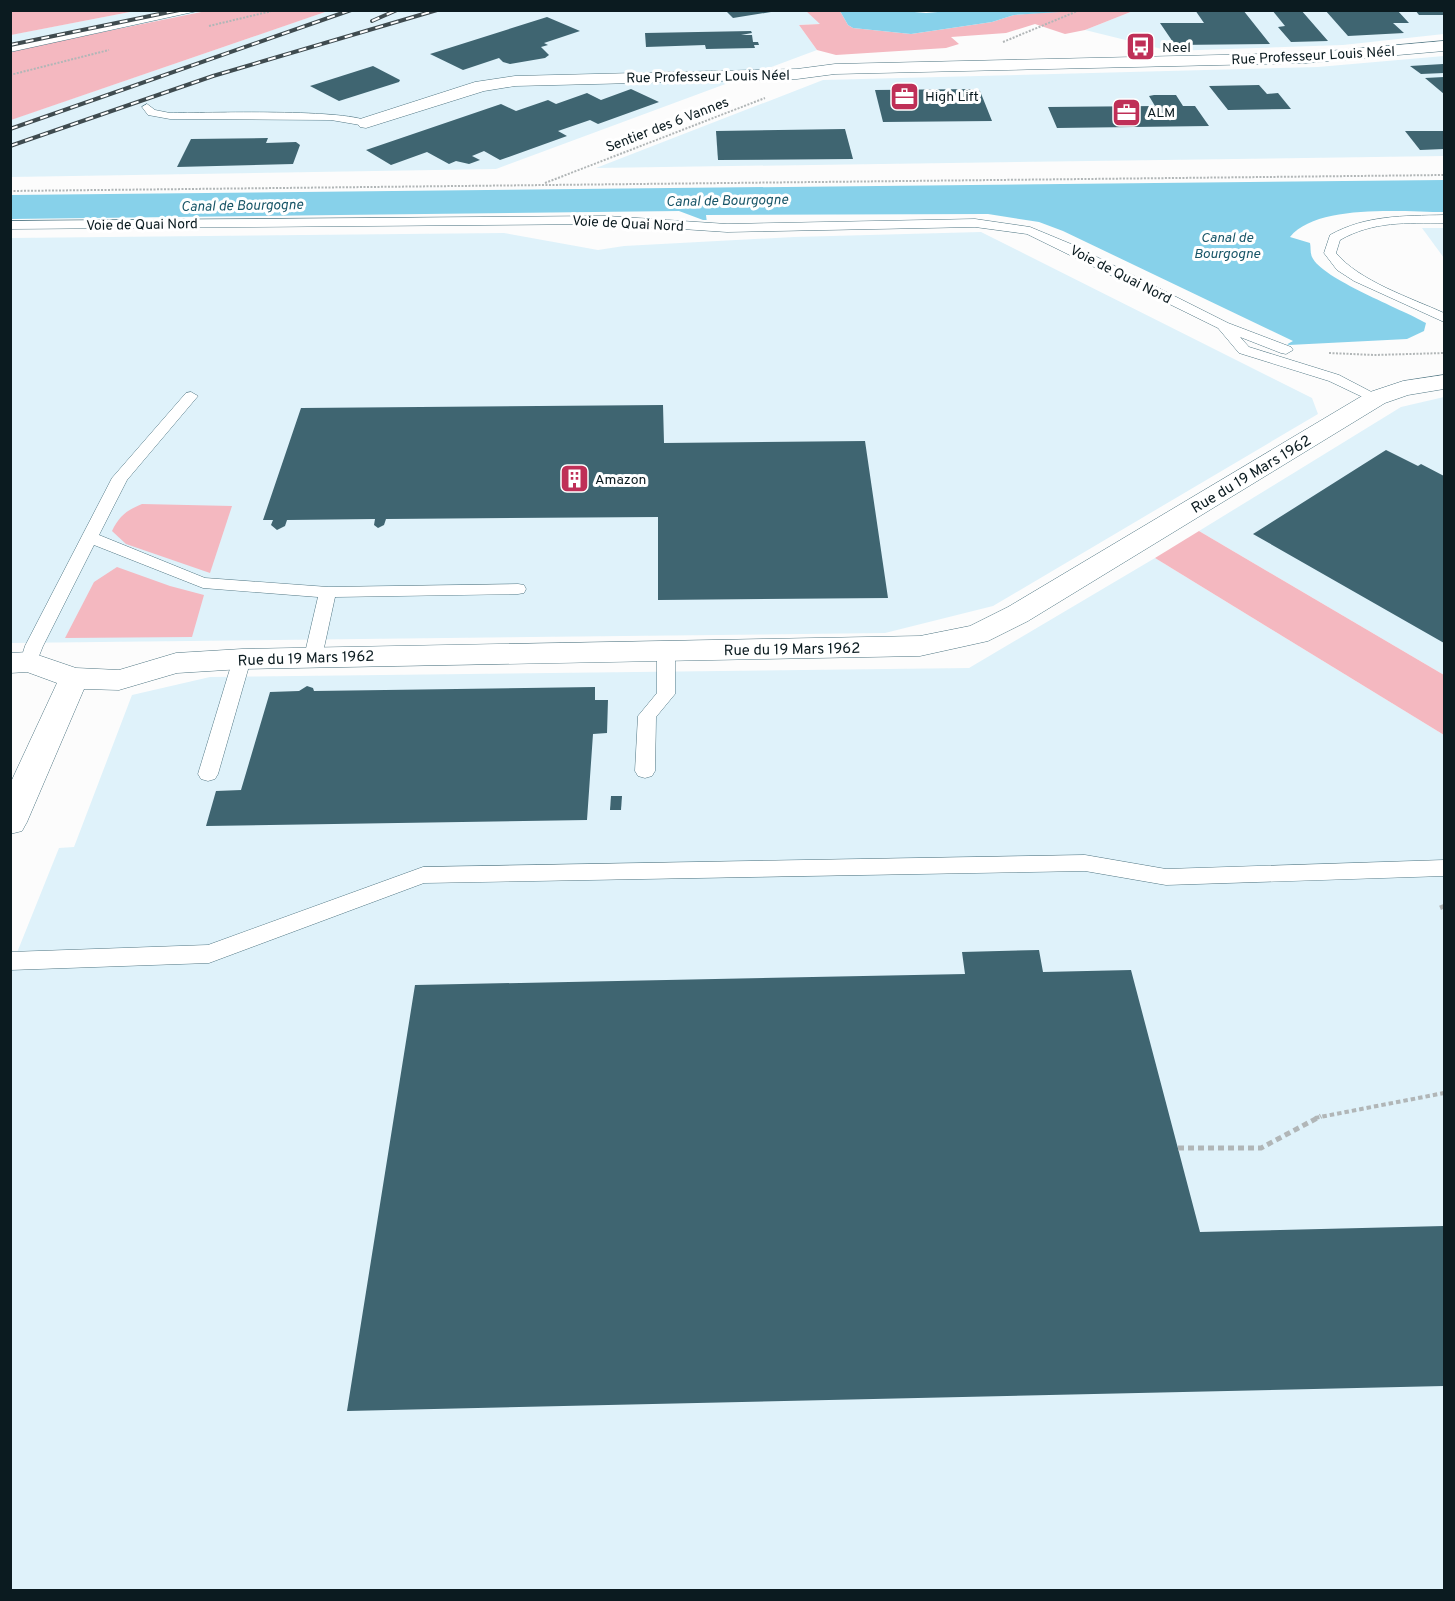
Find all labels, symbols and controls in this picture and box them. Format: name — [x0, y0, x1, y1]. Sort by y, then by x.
bus stop icon: Neel — [1125, 31, 1157, 63]
place label: Neel — [1162, 40, 1191, 57]
street label: Rue Professeur Louis Néel — [1231, 44, 1395, 69]
street label: Rue Professeur Louis Néel — [626, 68, 790, 87]
office icon: High Lift — [888, 80, 920, 112]
place label: High Lift — [925, 89, 979, 106]
street label: Sentier des 6 Vannes — [604, 94, 731, 157]
office icon: ALM — [1110, 96, 1142, 128]
place label: ALM — [1147, 105, 1175, 122]
water label: Canal de Bourgogne — [666, 192, 789, 211]
water label: Canal de Bourgogne — [181, 197, 304, 216]
street label: Voie de Quai Nord — [572, 213, 684, 236]
street label: Voie de Quai Nord — [86, 216, 198, 235]
water label: Canal de Bourgogne — [1194, 230, 1261, 263]
street label: Voie de Quai Nord — [1067, 242, 1174, 308]
street label: Rue du 19 Mars 1962 — [1188, 432, 1315, 519]
building icon: Amazon — [558, 463, 590, 495]
place label: Amazon — [595, 472, 646, 489]
street label: Rue du 19 Mars 1962 — [723, 640, 861, 661]
street label: Rue du 19 Mars 1962 — [237, 648, 375, 671]

